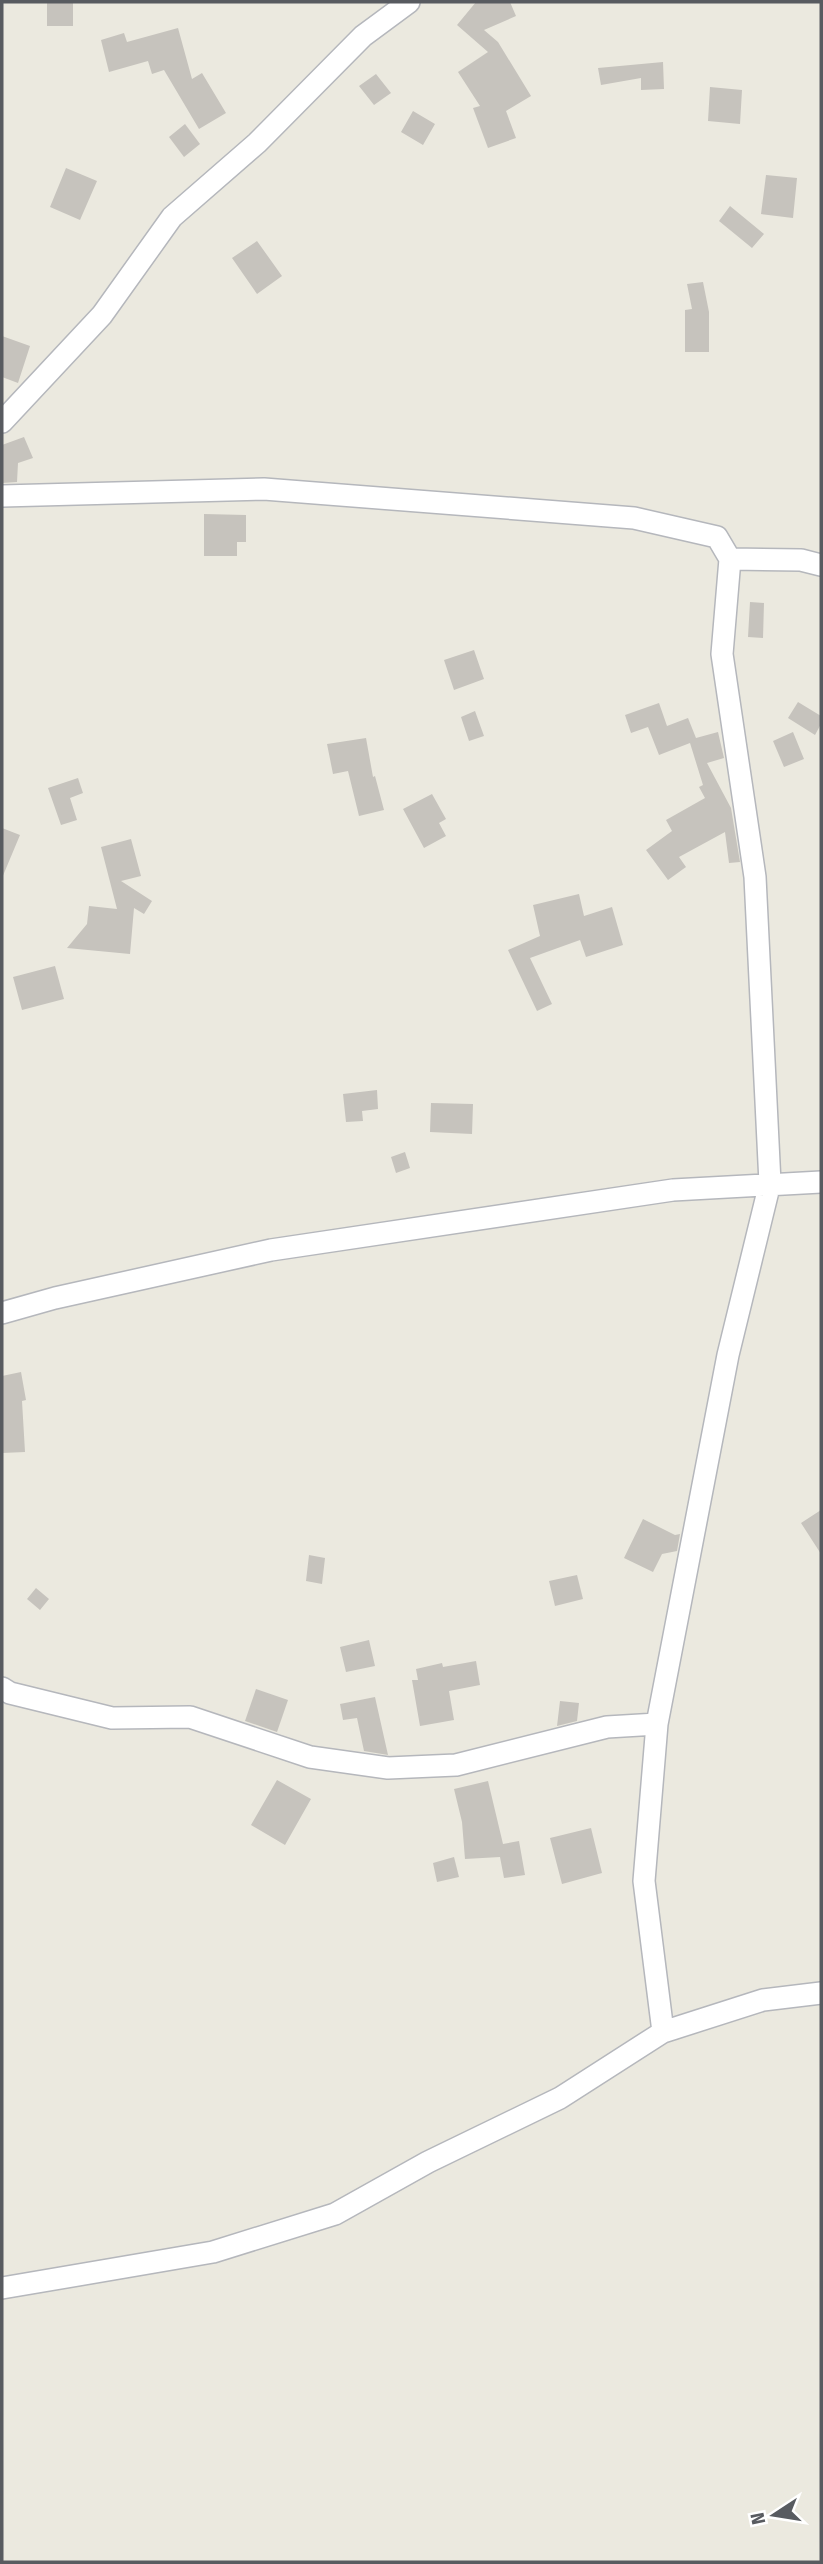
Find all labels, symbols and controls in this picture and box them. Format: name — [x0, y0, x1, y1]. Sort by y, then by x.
north arrow — [739, 2480, 809, 2550]
text: N — [745, 2510, 770, 2526]

